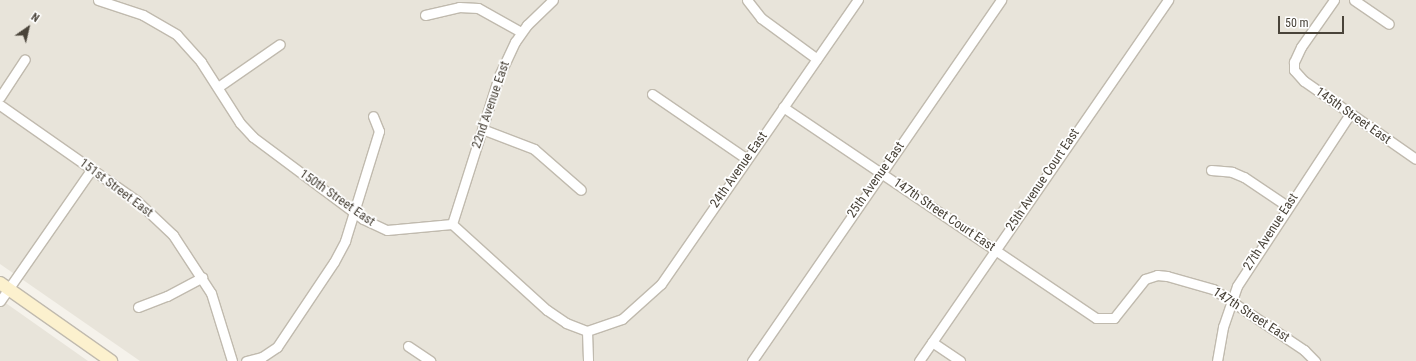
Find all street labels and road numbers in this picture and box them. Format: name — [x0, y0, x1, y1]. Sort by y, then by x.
street label: 22nd Avenue East — [469, 59, 513, 151]
street label: 145th Street East — [1312, 84, 1394, 148]
street label: 25th Avenue Court East — [1003, 126, 1083, 234]
street label: 24th Avenue East — [707, 129, 771, 211]
street label: 25th Avenue East — [844, 139, 908, 221]
street label: 151st Street East — [76, 155, 156, 221]
street label: 150th Street East — [296, 166, 378, 230]
street label: 147th Street Court East — [890, 175, 998, 255]
street label: 27th Avenue East — [1240, 191, 1302, 273]
street label: 147th Street East — [1210, 284, 1292, 346]

